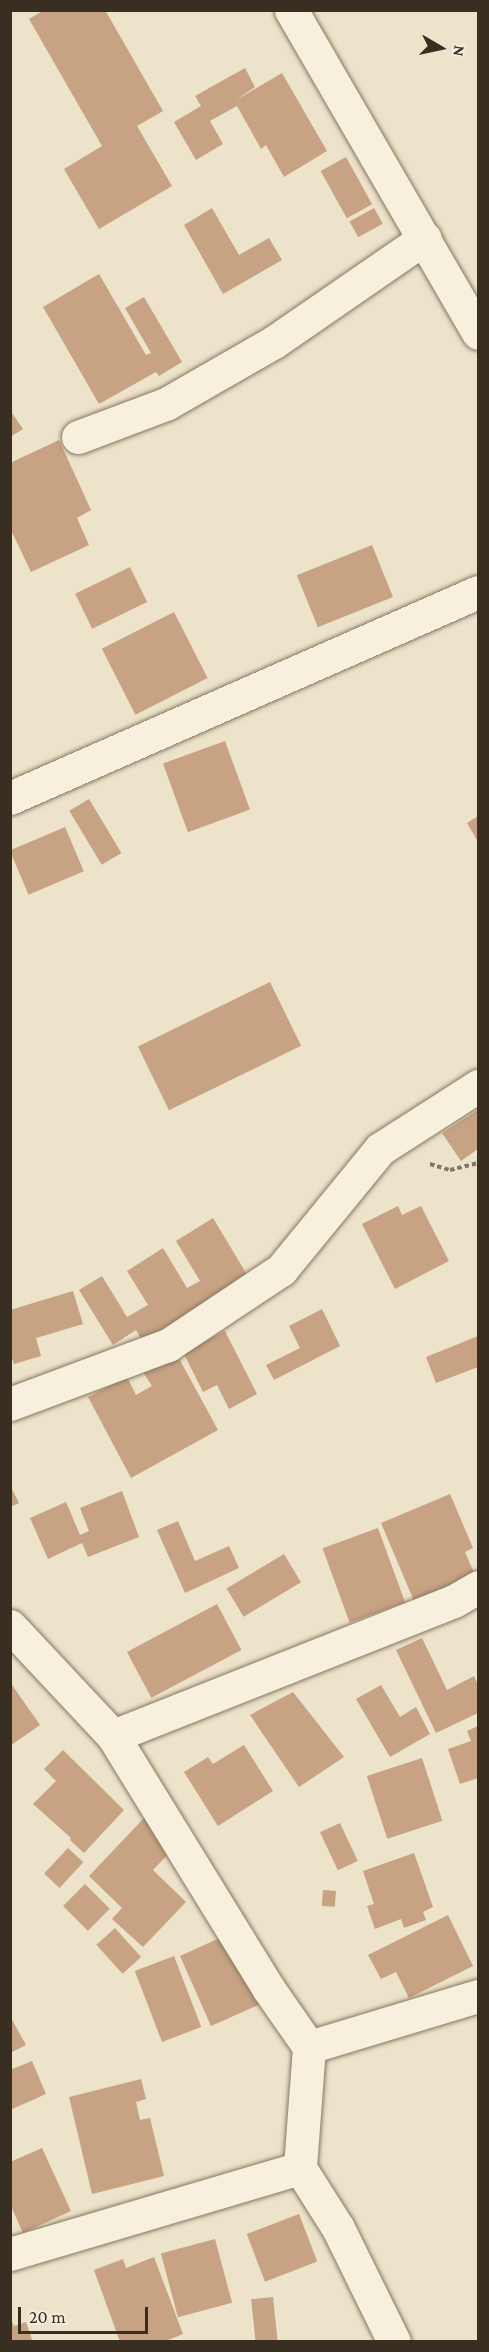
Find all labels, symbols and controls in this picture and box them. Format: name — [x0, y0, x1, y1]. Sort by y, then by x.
north arrow — [411, 18, 471, 78]
text: N — [450, 44, 469, 58]
scale bar — [21, 2295, 152, 2333]
text: 20 m — [29, 2307, 66, 2327]

